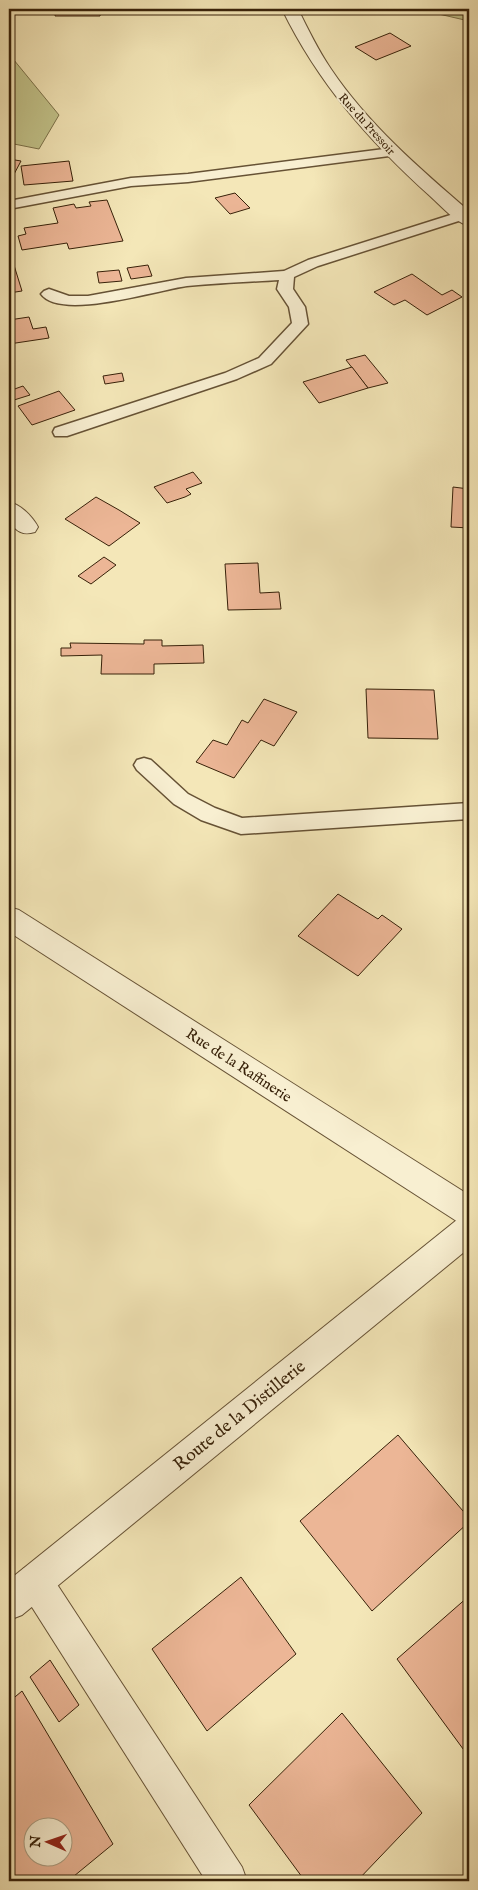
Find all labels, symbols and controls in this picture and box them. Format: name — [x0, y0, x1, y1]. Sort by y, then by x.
street label: Rue du Pressoir — [335, 90, 399, 159]
street label: Rue de la Raffinerie — [182, 1024, 295, 1107]
street label: Route de la Distillerie — [169, 1356, 311, 1477]
north arrow — [22, 1818, 72, 1868]
text: N — [27, 1835, 45, 1849]

